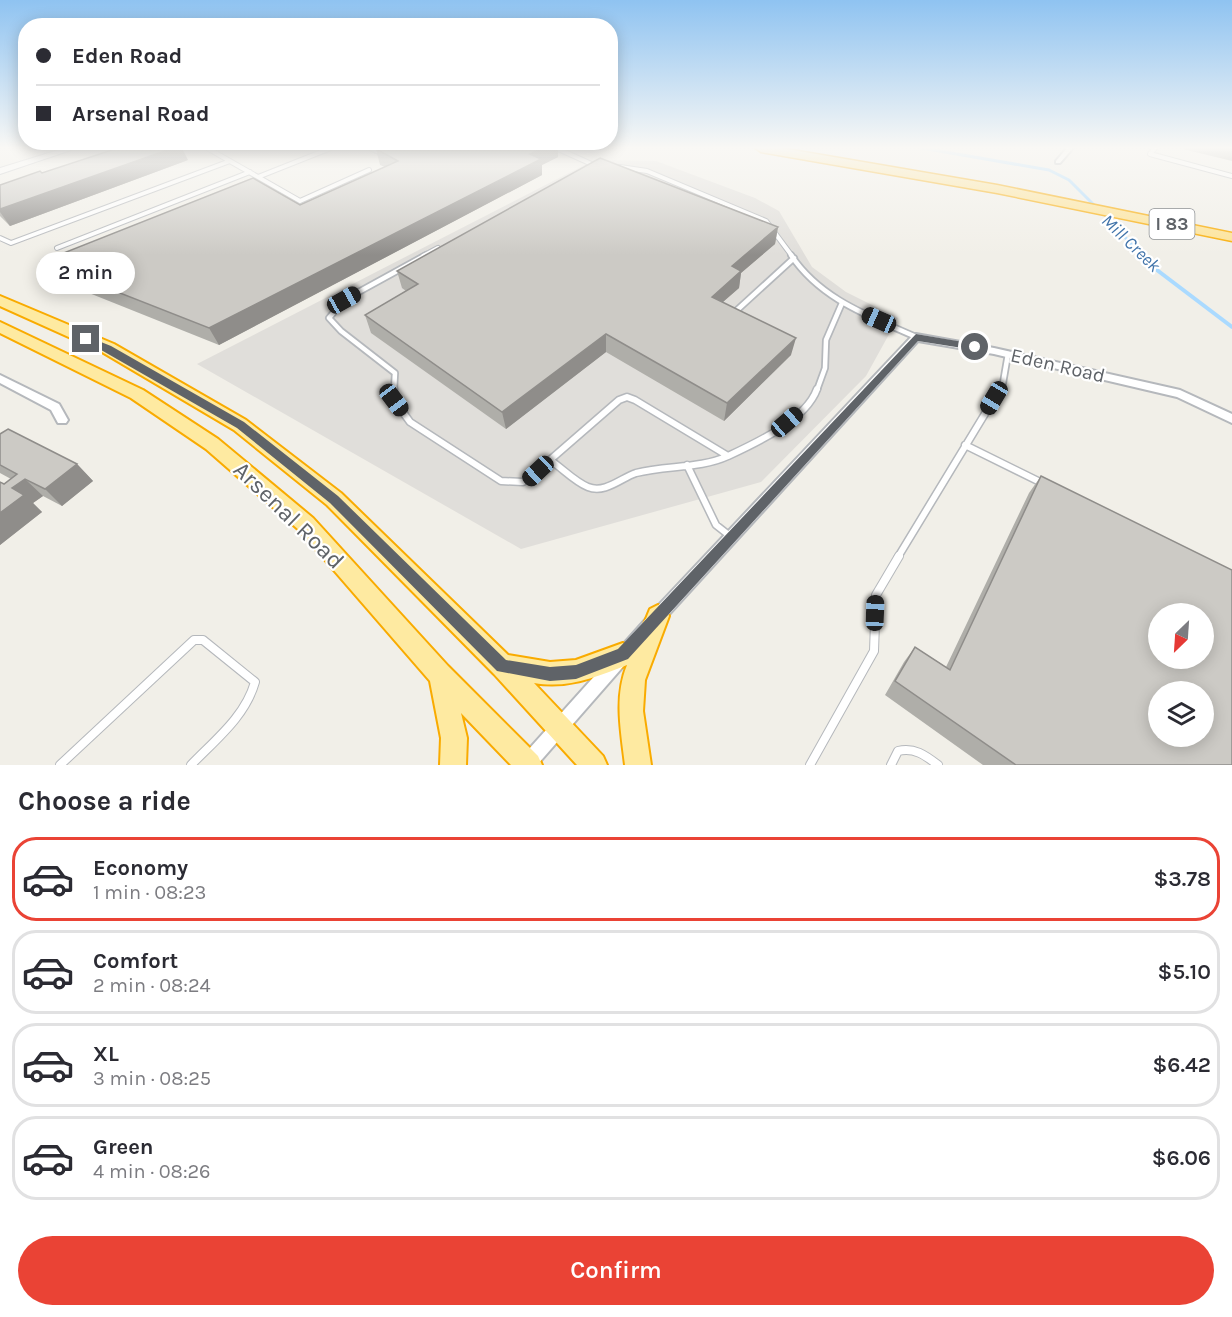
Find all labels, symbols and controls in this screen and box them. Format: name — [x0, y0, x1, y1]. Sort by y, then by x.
text: Eden Road — [72, 43, 182, 69]
text: Arsenal Road — [72, 101, 210, 127]
road number: I 83 — [1150, 209, 1194, 239]
water label: Mill Creek — [1097, 210, 1166, 277]
callout: 2 min — [36, 252, 136, 294]
text: 2 min — [58, 261, 113, 284]
car — [324, 283, 364, 317]
car — [859, 304, 899, 336]
route end — [72, 325, 99, 352]
route start — [961, 333, 988, 360]
street label: Eden Road — [1008, 343, 1107, 388]
car — [977, 378, 1011, 418]
car — [376, 380, 412, 420]
car — [768, 403, 806, 441]
car — [519, 452, 557, 490]
street label: Arsenal Road — [228, 455, 350, 575]
car — [865, 595, 885, 631]
north arrow — [1148, 603, 1214, 669]
map controls — [1148, 603, 1214, 747]
button: layers — [1148, 681, 1214, 747]
text: Choose a ride — [18, 785, 191, 817]
icon: car — [21, 852, 75, 906]
text: Economy — [93, 855, 188, 881]
text: $3.78 — [1153, 866, 1211, 892]
text: 1 min · 08:23 — [93, 881, 206, 904]
icon: car — [21, 945, 75, 999]
text: Comfort — [93, 948, 178, 974]
text: $5.10 — [1158, 959, 1211, 985]
text: 2 min · 08:24 — [93, 974, 211, 997]
icon: car — [21, 1038, 75, 1092]
text: XL — [93, 1041, 119, 1067]
text: $6.42 — [1153, 1052, 1211, 1078]
text: 3 min · 08:25 — [93, 1067, 211, 1090]
icon: car — [21, 1131, 75, 1185]
text: Green — [93, 1134, 154, 1160]
text: $6.06 — [1152, 1145, 1211, 1171]
text: 4 min · 08:26 — [93, 1160, 211, 1183]
button: Confirm — [18, 1236, 1214, 1305]

